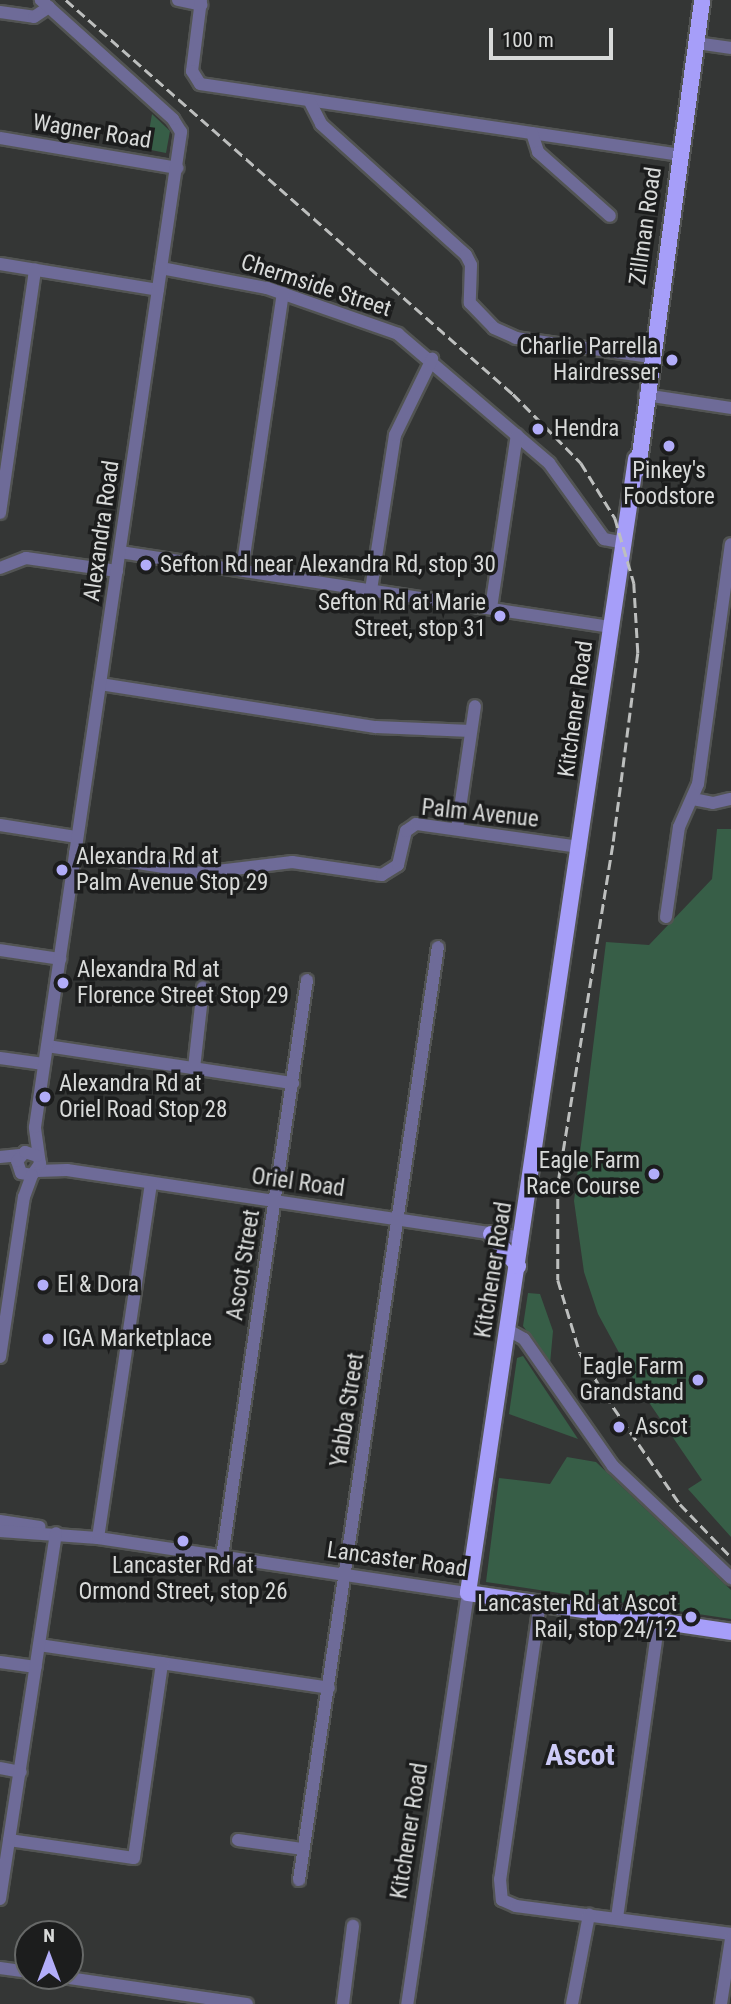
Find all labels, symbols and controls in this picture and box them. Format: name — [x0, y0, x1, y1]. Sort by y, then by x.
scale bar — [493, 14, 617, 58]
text: 100 m — [502, 28, 554, 52]
street label: Wagner Road — [31, 109, 153, 155]
street label: Zillman Road — [624, 165, 668, 287]
street label: Chermside Street — [237, 249, 395, 323]
place label: Charlie Parrella Hairdresser — [519, 333, 658, 387]
marker: Charlie Parrella Hairdresser — [664, 352, 680, 368]
place label: Hendra — [554, 415, 619, 443]
marker: Hendra — [528, 419, 548, 439]
marker: Pinkey's Foodstore — [661, 438, 677, 454]
place label: Pinkey's Foodstore — [623, 457, 715, 511]
street label: Alexandra Road — [78, 459, 126, 603]
place label: Sefton Rd near Alexandra Rd, stop 30 — [160, 551, 496, 579]
marker: Sefton Rd near Alexandra Rd, stop 30 — [138, 557, 154, 573]
place label: Sefton Rd at Marie Street, stop 31 — [318, 589, 486, 643]
marker: Sefton Rd at Marie Street, stop 31 — [492, 608, 508, 624]
street label: Kitchener Road — [553, 639, 599, 779]
street label: Palm Avenue — [420, 794, 540, 834]
place label: Alexandra Rd at Palm Avenue Stop 29 — [76, 843, 268, 897]
marker: Alexandra Rd at Palm Avenue Stop 29 — [54, 862, 70, 878]
place label: Alexandra Rd at Florence Street Stop 29 — [77, 956, 289, 1010]
marker: Alexandra Rd at Florence Street Stop 29 — [55, 975, 71, 991]
place label: Alexandra Rd at Oriel Road Stop 28 — [59, 1070, 227, 1124]
marker: Alexandra Rd at Oriel Road Stop 28 — [37, 1089, 53, 1105]
place label: Eagle Farm Race Course — [526, 1147, 640, 1201]
street label: Oriel Road — [250, 1163, 346, 1203]
marker: Eagle Farm Race Course — [646, 1166, 662, 1182]
street label: Kitchener Road — [470, 1200, 518, 1340]
street label: Ascot Street — [222, 1208, 266, 1322]
place label: El & Dora — [57, 1271, 139, 1299]
marker: El & Dora — [35, 1277, 51, 1293]
place label: IGA Marketplace — [62, 1325, 212, 1353]
marker: IGA Marketplace — [40, 1331, 56, 1347]
street label: Yabba Street — [325, 1351, 371, 1469]
place label: Eagle Farm Grandstand — [579, 1353, 684, 1407]
marker: Eagle Farm Grandstand — [690, 1372, 706, 1388]
place label: Ascot — [635, 1413, 688, 1441]
marker: Ascot — [609, 1417, 629, 1437]
marker: Lancaster Rd at Ormond Street, stop 26 — [175, 1533, 191, 1549]
street label: Lancaster Road — [325, 1537, 469, 1583]
place label: Lancaster Rd at Ormond Street, stop 26 — [78, 1552, 288, 1606]
place label: Lancaster Rd at Ascot Rail, stop 24/12 — [477, 1590, 677, 1644]
marker: Lancaster Rd at Ascot Rail, stop 24/12 — [683, 1609, 699, 1625]
district label: Ascot — [545, 1737, 615, 1773]
street label: Kitchener Road — [386, 1761, 434, 1901]
north arrow — [14, 1920, 84, 1990]
text: N — [43, 1924, 55, 1947]

